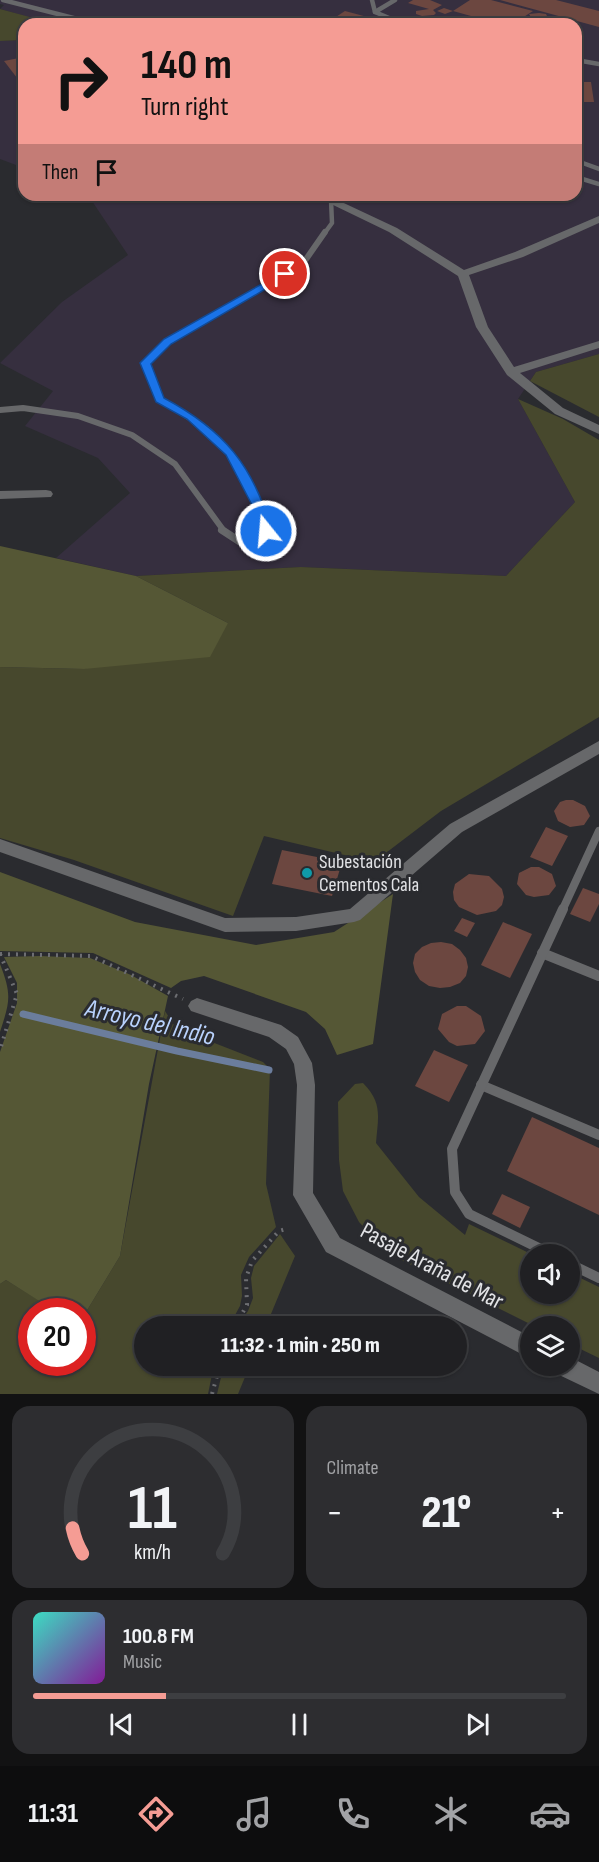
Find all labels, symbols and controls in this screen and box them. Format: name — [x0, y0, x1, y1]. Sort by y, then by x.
text: 140 m — [141, 40, 232, 91]
icon: right — [42, 42, 120, 120]
text: Turn right — [141, 91, 228, 123]
icon: arrive — [90, 156, 123, 189]
text: Then — [42, 159, 78, 186]
pin — [259, 248, 310, 299]
icon: arrive — [268, 257, 301, 290]
position arrow — [234, 499, 298, 563]
place label: Subestación Cementos Cala — [319, 850, 419, 897]
marker: Subestación Cementos Cala — [300, 866, 314, 880]
water label: Arroyo del Indio — [81, 993, 218, 1053]
street label: Pasaje Araña de Mar — [355, 1216, 509, 1316]
map controls — [520, 1244, 580, 1376]
button: sound — [520, 1244, 580, 1304]
speed limit sign: 20 — [18, 1298, 96, 1376]
button: layers — [520, 1316, 580, 1376]
text: 11:32 · 1 min · 250 m — [221, 1332, 380, 1359]
text: Climate — [327, 1456, 379, 1480]
text: 11 — [128, 1472, 177, 1547]
text: 21° — [421, 1486, 471, 1541]
text: − — [327, 1493, 343, 1533]
text: + — [550, 1493, 566, 1533]
text: km/h — [134, 1540, 171, 1565]
text: 100.8 FM — [123, 1623, 194, 1650]
text: Music — [123, 1650, 162, 1674]
icon: previous — [105, 1708, 138, 1741]
icon: pause — [283, 1708, 316, 1741]
icon: next — [461, 1708, 494, 1741]
icon: directions — [135, 1793, 177, 1835]
icon: music — [233, 1793, 275, 1835]
icon: phone — [332, 1793, 374, 1835]
icon: climate — [430, 1793, 472, 1835]
icon: car — [529, 1793, 571, 1835]
text: 11:31 — [28, 1798, 78, 1830]

